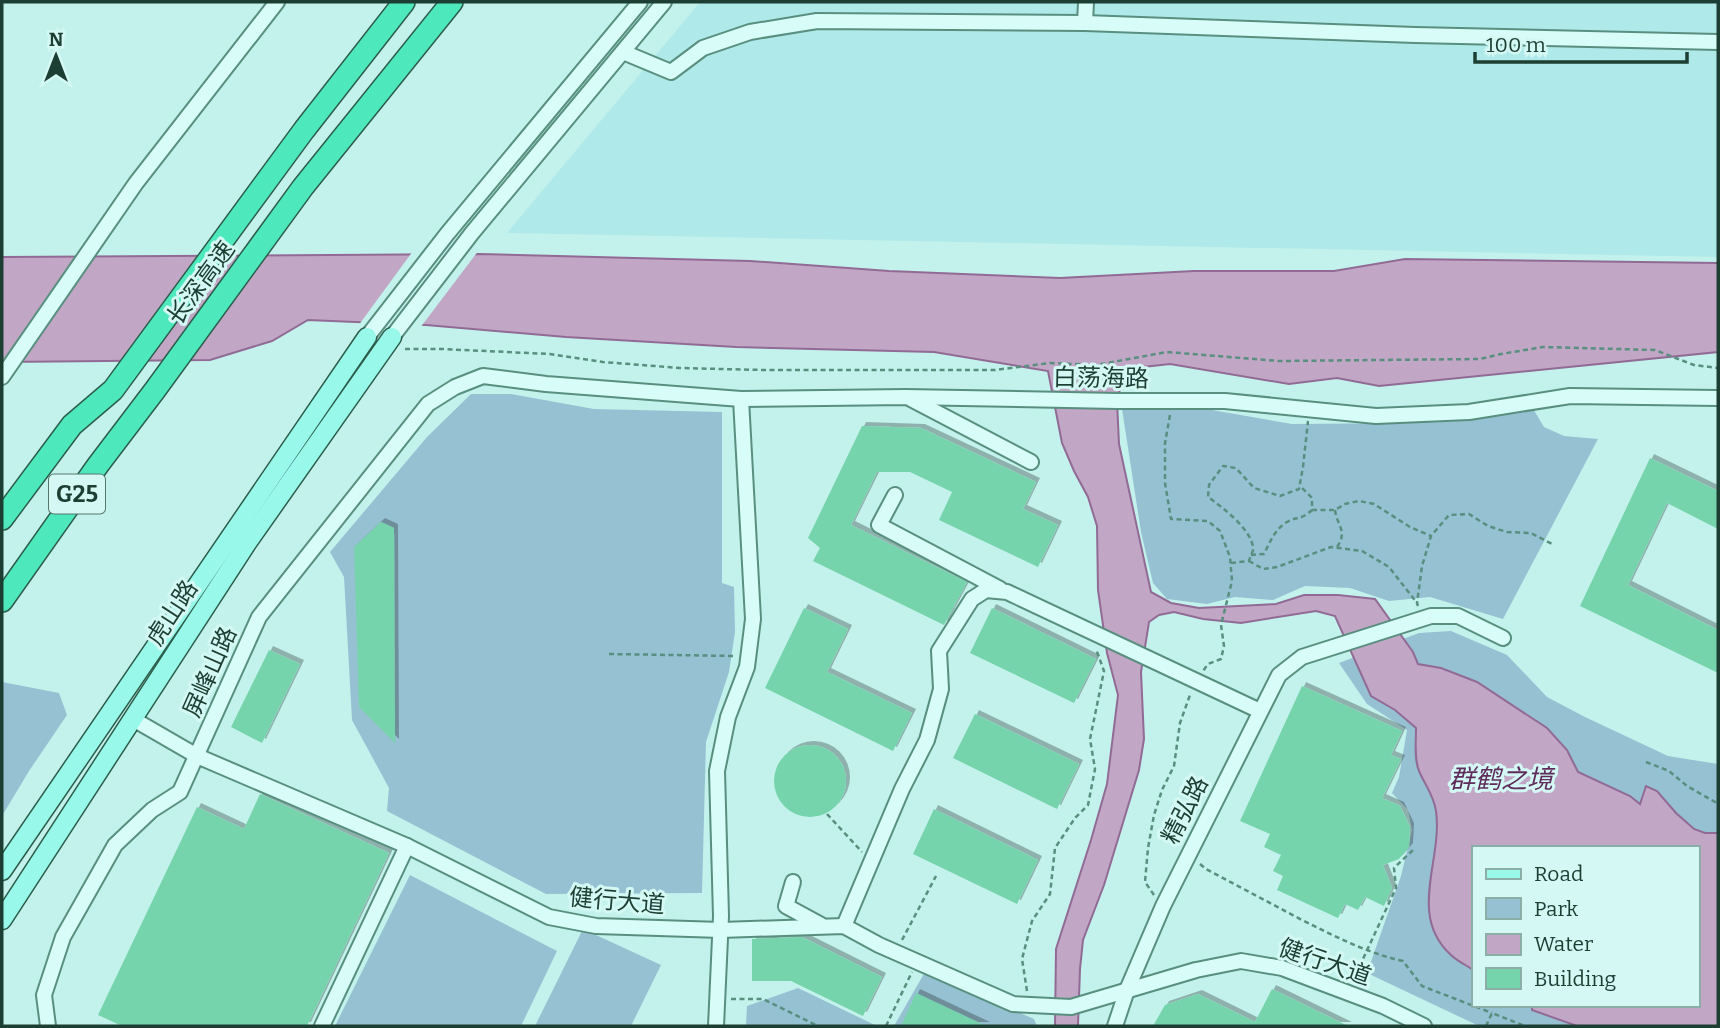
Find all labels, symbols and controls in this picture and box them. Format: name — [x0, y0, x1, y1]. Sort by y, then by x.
north arrow — [21, 21, 91, 91]
scale bar — [1475, 21, 1687, 65]
text: N — [49, 28, 64, 51]
text: 100 m — [1486, 32, 1546, 58]
street label: 长深高速 — [161, 236, 241, 330]
street label: 白荡海路 — [1053, 363, 1149, 393]
road number: G25 — [49, 474, 105, 514]
street label: 虎山路 — [141, 575, 203, 651]
street label: 屏峰山路 — [178, 622, 242, 722]
water label: 群鹤之境 — [1449, 764, 1556, 795]
street label: 精弘路 — [1156, 772, 1214, 848]
legend — [1472, 846, 1699, 1007]
text: Road — [1534, 861, 1583, 887]
street label: 健行大道 — [568, 883, 666, 919]
text: Park — [1534, 896, 1578, 922]
text: Water — [1534, 931, 1593, 957]
street label: 健行大道 — [1275, 933, 1375, 991]
text: Building — [1534, 966, 1617, 992]

